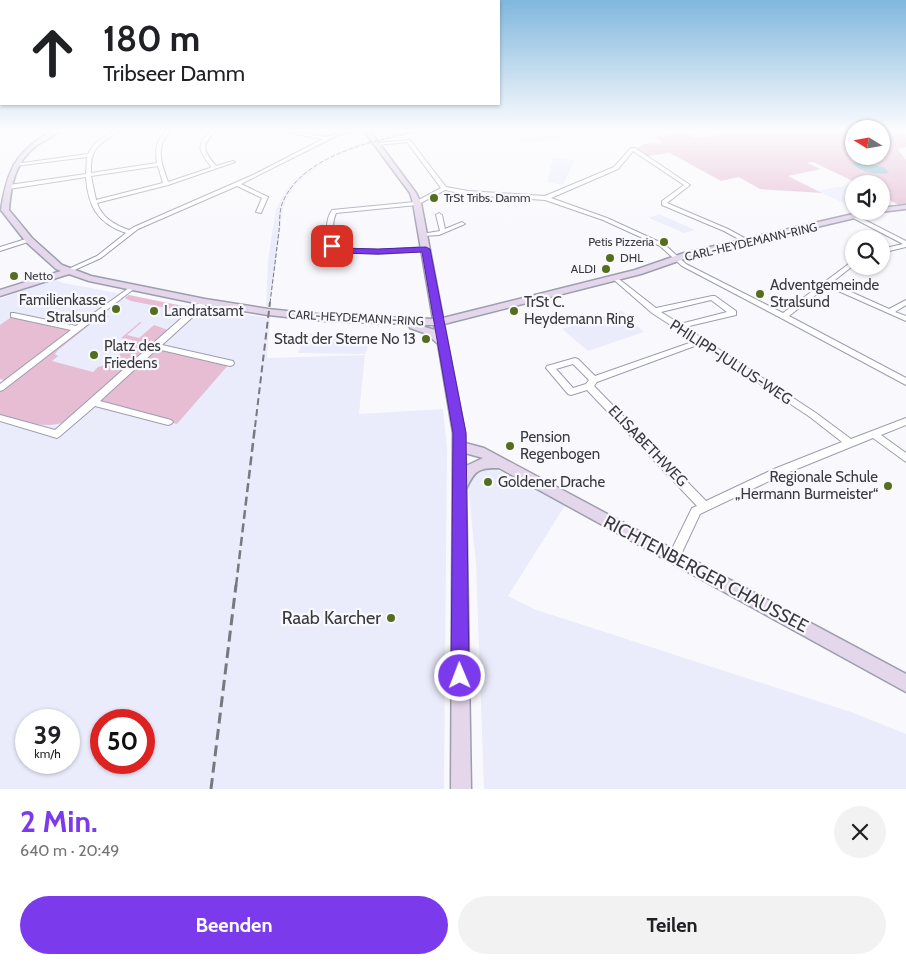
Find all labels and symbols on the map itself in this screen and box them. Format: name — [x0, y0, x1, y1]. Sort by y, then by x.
north arrow — [845, 120, 890, 165]
place label: TrSt Tribs. Damm — [444, 190, 531, 205]
marker: TrSt Tribs. Damm — [428, 192, 440, 204]
street label: CARL-HEYDEMANN-RING — [683, 219, 819, 264]
pin — [311, 225, 353, 267]
place label: Petis Pizzeria — [588, 234, 654, 249]
marker: Petis Pizzeria — [658, 236, 670, 248]
place label: DHL — [620, 250, 643, 265]
marker: DHL — [604, 252, 616, 264]
place label: ALDI — [571, 261, 596, 276]
marker: ALDI — [600, 263, 612, 275]
place label: Netto — [24, 268, 53, 283]
marker: Netto — [8, 270, 20, 282]
place label: Adventgemeinde Stralsund — [770, 276, 880, 311]
marker: Adventgemeinde Stralsund — [754, 288, 766, 300]
place label: Familienkasse Stralsund — [19, 291, 106, 326]
place label: TrSt C. Heydemann Ring — [524, 293, 634, 328]
place label: Landratsamt — [164, 302, 244, 320]
marker: Familienkasse Stralsund — [110, 303, 122, 315]
marker: Landratsamt — [148, 305, 160, 317]
marker: TrSt C. Heydemann Ring — [508, 305, 520, 317]
street label: CARL-HEYDEMANN-RING — [288, 306, 424, 329]
street label: PHILIPP-JULIUS-WEG — [666, 316, 796, 408]
place label: Stadt der Sterne No 13 — [274, 330, 416, 348]
marker: Stadt der Sterne No 13 — [420, 333, 432, 345]
place label: Platz des Friedens — [104, 337, 161, 372]
marker: Platz des Friedens — [88, 349, 100, 361]
street label: ELISABETHWEG — [605, 402, 691, 490]
place label: Pension Regenbogen — [520, 428, 600, 463]
marker: Pension Regenbogen — [504, 440, 516, 452]
place label: Regionale Schule „Hermann Burmeister“ — [735, 468, 878, 503]
place label: Goldener Drache — [498, 473, 605, 491]
marker: Goldener Drache — [482, 476, 494, 488]
marker: Regionale Schule „Hermann Burmeister“ — [882, 480, 894, 492]
street label: RICHTENBERGER CHAUSSEE — [600, 511, 812, 637]
place label: Raab Karcher — [282, 607, 381, 629]
marker: Raab Karcher — [385, 612, 397, 624]
position arrow — [433, 649, 485, 701]
speed limit sign: 50 — [90, 709, 155, 774]

